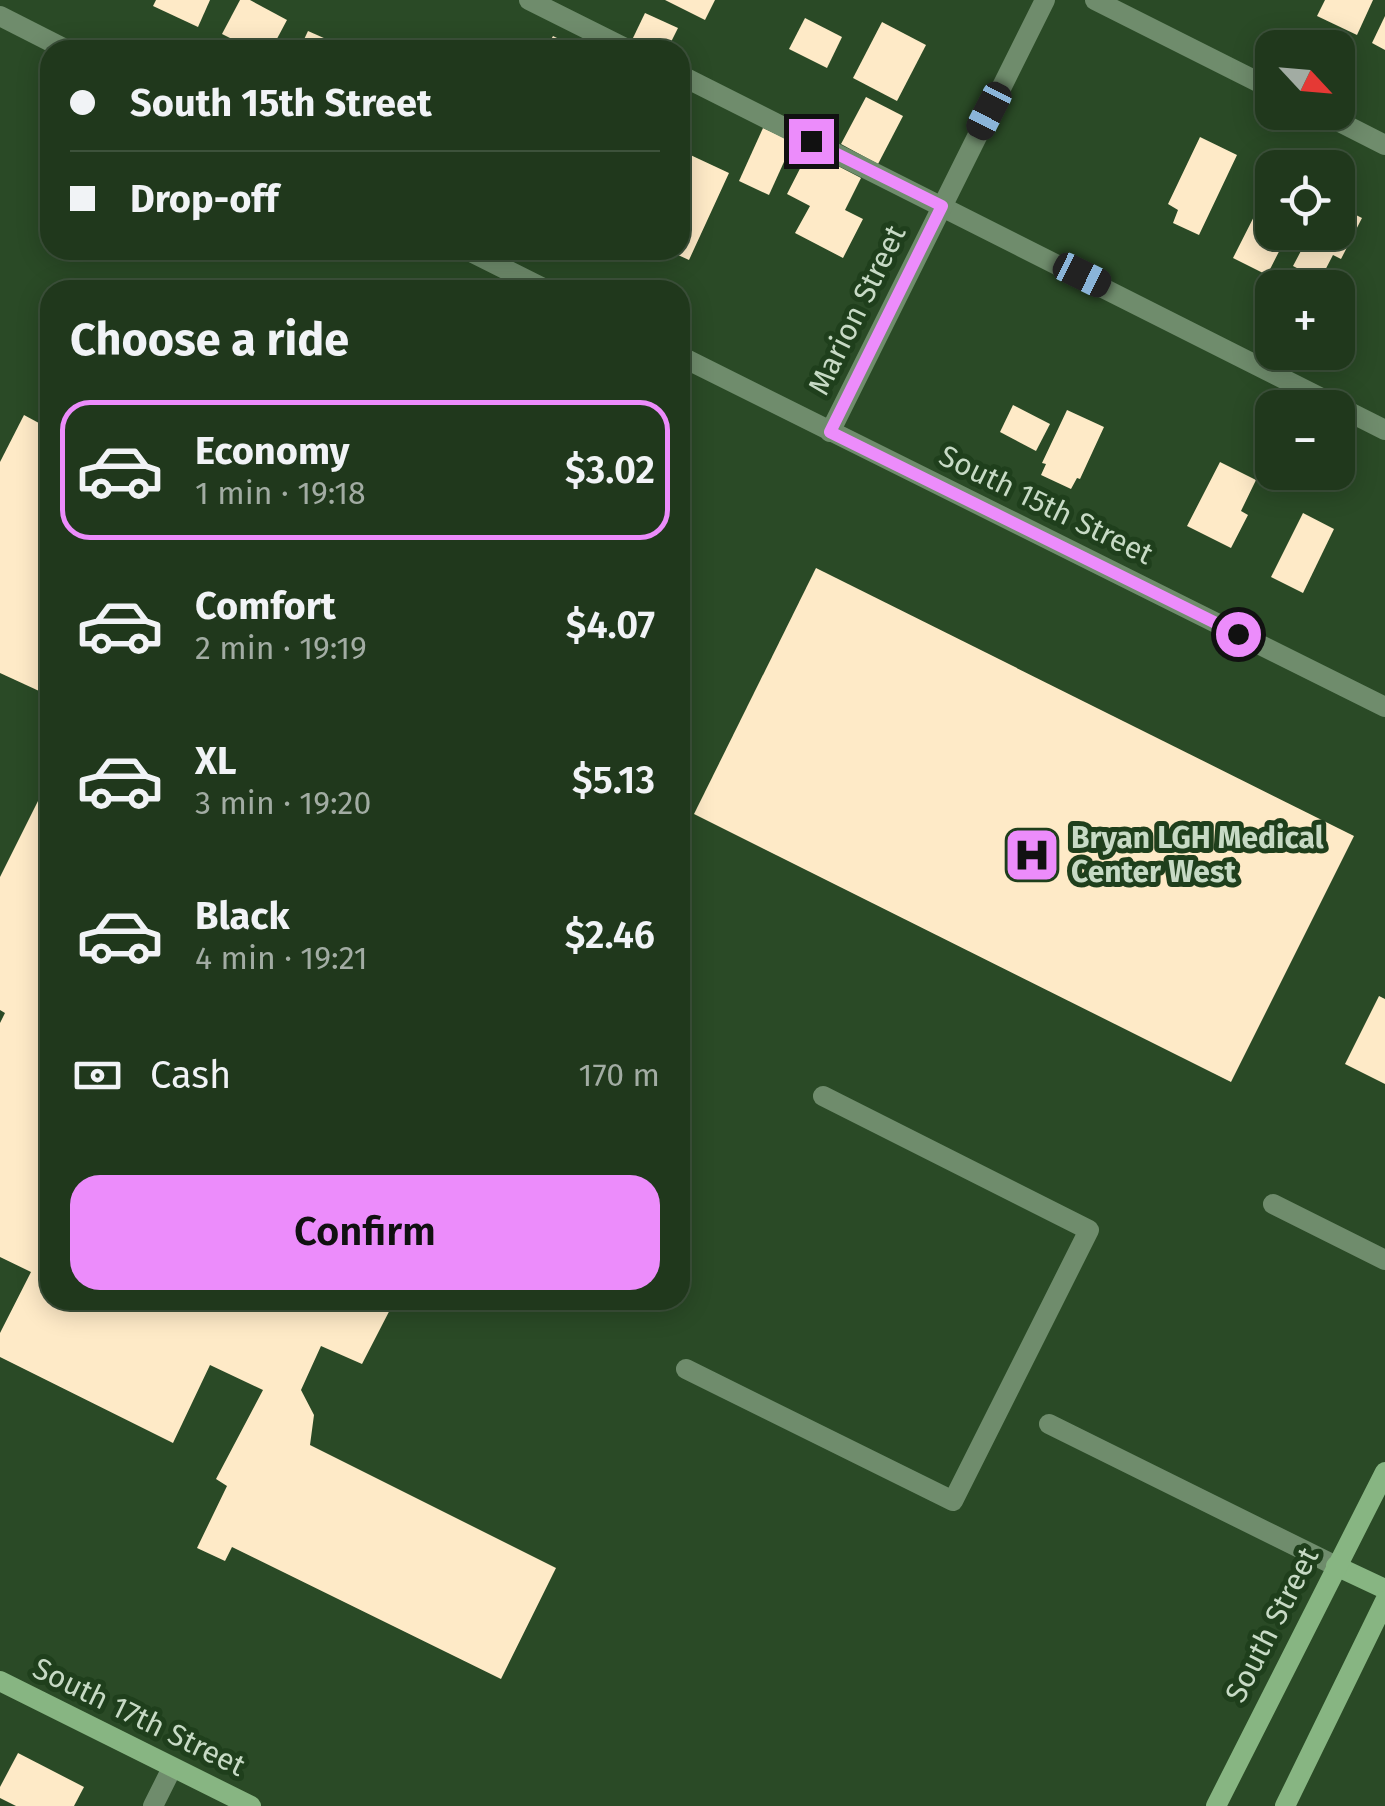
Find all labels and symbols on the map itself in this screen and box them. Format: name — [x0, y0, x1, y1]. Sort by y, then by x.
north arrow — [1255, 30, 1355, 130]
car — [962, 77, 1016, 145]
route end — [789, 119, 834, 164]
street label: Marion Street — [800, 219, 914, 401]
car — [1048, 248, 1116, 302]
street label: South 15th Street — [933, 438, 1159, 572]
route start — [1216, 612, 1261, 657]
place label: Bryan LGH Medical Center West — [1071, 820, 1324, 890]
hospital icon: Bryan LGH Medical Center West — [1002, 825, 1062, 885]
street label: South Street — [1218, 1541, 1326, 1709]
street label: South 17th Street — [27, 1650, 251, 1784]

